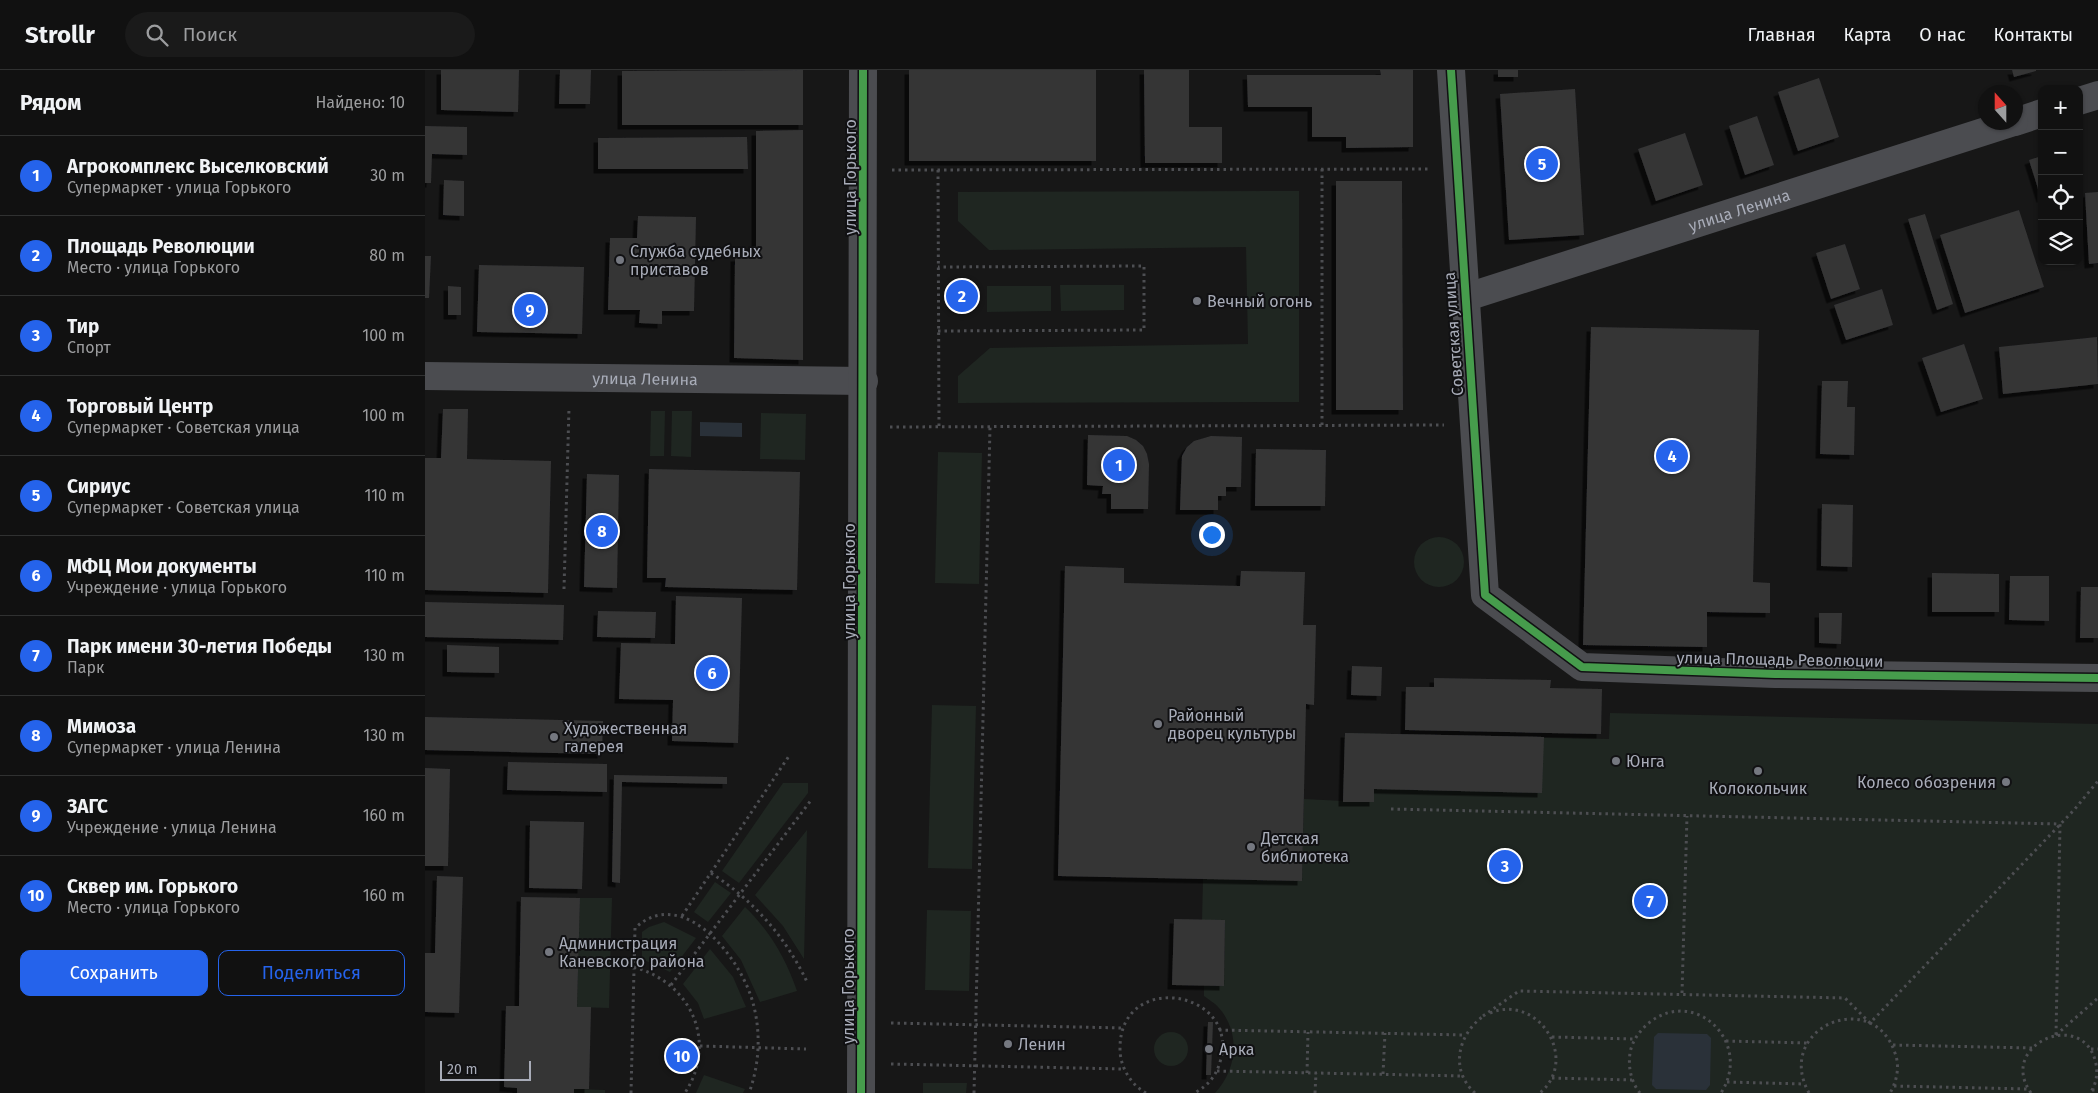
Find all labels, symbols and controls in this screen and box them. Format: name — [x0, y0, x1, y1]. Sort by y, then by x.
search box — [125, 12, 475, 57]
text: Strollr — [25, 21, 95, 49]
icon: search — [143, 21, 171, 49]
text: Поиск — [183, 23, 237, 46]
text: Главная — [1748, 24, 1816, 46]
text: Карта — [1844, 24, 1891, 46]
text: О нас — [1919, 24, 1966, 46]
text: Контакты — [1994, 24, 2073, 46]
north arrow — [1978, 85, 2023, 130]
map controls — [2038, 85, 2083, 265]
button: + — [2038, 85, 2083, 130]
text: Рядом — [20, 90, 81, 116]
text: Найдено: 10 — [315, 93, 405, 112]
street label: улица Горького — [841, 119, 860, 235]
button: − — [2038, 130, 2083, 175]
pin: 5 — [1526, 145, 1558, 183]
text: Агрокомплекс Выселковский — [67, 155, 329, 178]
text: 1 — [32, 166, 40, 185]
text: 30 m — [370, 166, 405, 185]
button: locate — [2038, 175, 2083, 220]
text: Супермаркет · улица Горького — [67, 178, 291, 197]
street label: улица Ленина — [1686, 185, 1793, 236]
button: layers — [2038, 220, 2083, 265]
text: Площадь Революции — [67, 235, 255, 258]
place label: Служба судебных приставов — [630, 242, 761, 279]
text: 2 — [32, 246, 40, 265]
text: 80 m — [369, 246, 405, 265]
marker: Служба судебных приставов — [614, 254, 626, 266]
text: Место · улица Горького — [67, 258, 240, 277]
street label: Советская улица — [1440, 271, 1467, 397]
pin: 2 — [946, 277, 978, 315]
pin: 9 — [514, 291, 546, 329]
place label: Вечный огонь — [1207, 292, 1312, 311]
marker: Вечный огонь — [1191, 295, 1203, 307]
text: Тир — [67, 315, 99, 338]
text: 3 — [32, 326, 40, 345]
text: 100 m — [362, 326, 405, 345]
text: Спорт — [67, 338, 111, 357]
street label: улица Ленина — [592, 369, 698, 389]
text: Торговый Центр — [67, 395, 213, 418]
text: 4 — [31, 406, 41, 425]
text: 100 m — [362, 406, 405, 425]
text: Супермаркет · Советская улица — [67, 418, 300, 437]
pin: 4 — [1656, 437, 1688, 475]
pin: 1 — [1103, 446, 1135, 484]
text: Сириус — [67, 475, 130, 498]
text: 5 — [32, 486, 40, 505]
text: 110 m — [364, 486, 405, 505]
text: Супермаркет · Советская улица — [67, 498, 300, 517]
pin: 8 — [586, 512, 618, 550]
your location — [1199, 522, 1225, 548]
street label: улица Горького — [840, 523, 859, 639]
text: МФЦ Мои документы — [67, 555, 257, 578]
text: 6 — [31, 566, 41, 585]
text: 110 m — [364, 566, 405, 585]
text: Учреждение · улица Горького — [67, 578, 287, 597]
text: Парк имени 30-летия Победы — [67, 635, 332, 658]
text: 7 — [32, 646, 40, 665]
text: 130 m — [363, 646, 405, 665]
street label: улица Площадь Революции — [1676, 648, 1884, 671]
pin: 6 — [696, 654, 728, 692]
text: Парк — [67, 658, 104, 677]
place label: Районный дворец культуры — [1168, 706, 1296, 743]
text: Мимоза — [67, 715, 136, 738]
marker: Районный дворец культуры — [1152, 718, 1164, 730]
place label: Художественная галерея — [564, 719, 687, 756]
text: 8 — [31, 726, 41, 745]
text: 130 m — [363, 726, 405, 745]
marker: Художественная галерея — [548, 731, 560, 743]
text: Супермаркет · улица Ленина — [67, 738, 281, 757]
place label: Юнга — [1626, 752, 1665, 771]
marker: Юнга — [1610, 755, 1622, 767]
marker: Колокольчик — [1752, 765, 1764, 777]
place label: Колесо обозрения — [1857, 773, 1996, 792]
marker: Колесо обозрения — [2000, 776, 2012, 788]
place label: Колокольчик — [1709, 779, 1808, 798]
text: ЗАГС — [67, 795, 108, 818]
text: 9 — [32, 806, 40, 825]
text: 160 m — [363, 806, 405, 825]
text: Учреждение · улица Ленина — [67, 818, 277, 837]
place label: Детская библиотека — [1260, 829, 1349, 866]
marker: Детская библиотека — [1245, 841, 1257, 853]
pin: 3 — [1489, 847, 1521, 885]
text: Сквер им. Горького — [67, 875, 238, 898]
pin: 7 — [1634, 882, 1666, 920]
text: 10 — [28, 886, 44, 905]
text: 160 m — [363, 886, 405, 905]
text: Место · улица Горького — [67, 898, 240, 917]
street label: улица Горького — [839, 928, 858, 1044]
place label: Администрация Каневского района — [559, 934, 705, 971]
marker: Администрация Каневского района — [543, 946, 555, 958]
button: Сохранить — [20, 950, 208, 996]
button: Поделиться — [218, 950, 405, 996]
place label: Ленин — [1018, 1035, 1066, 1054]
pin: 10 — [666, 1037, 698, 1075]
marker: Ленин — [1002, 1038, 1014, 1050]
place label: Арка — [1219, 1040, 1254, 1059]
marker: Арка — [1203, 1043, 1215, 1055]
scale bar — [440, 1058, 531, 1081]
text: 20 m — [447, 1061, 477, 1078]

